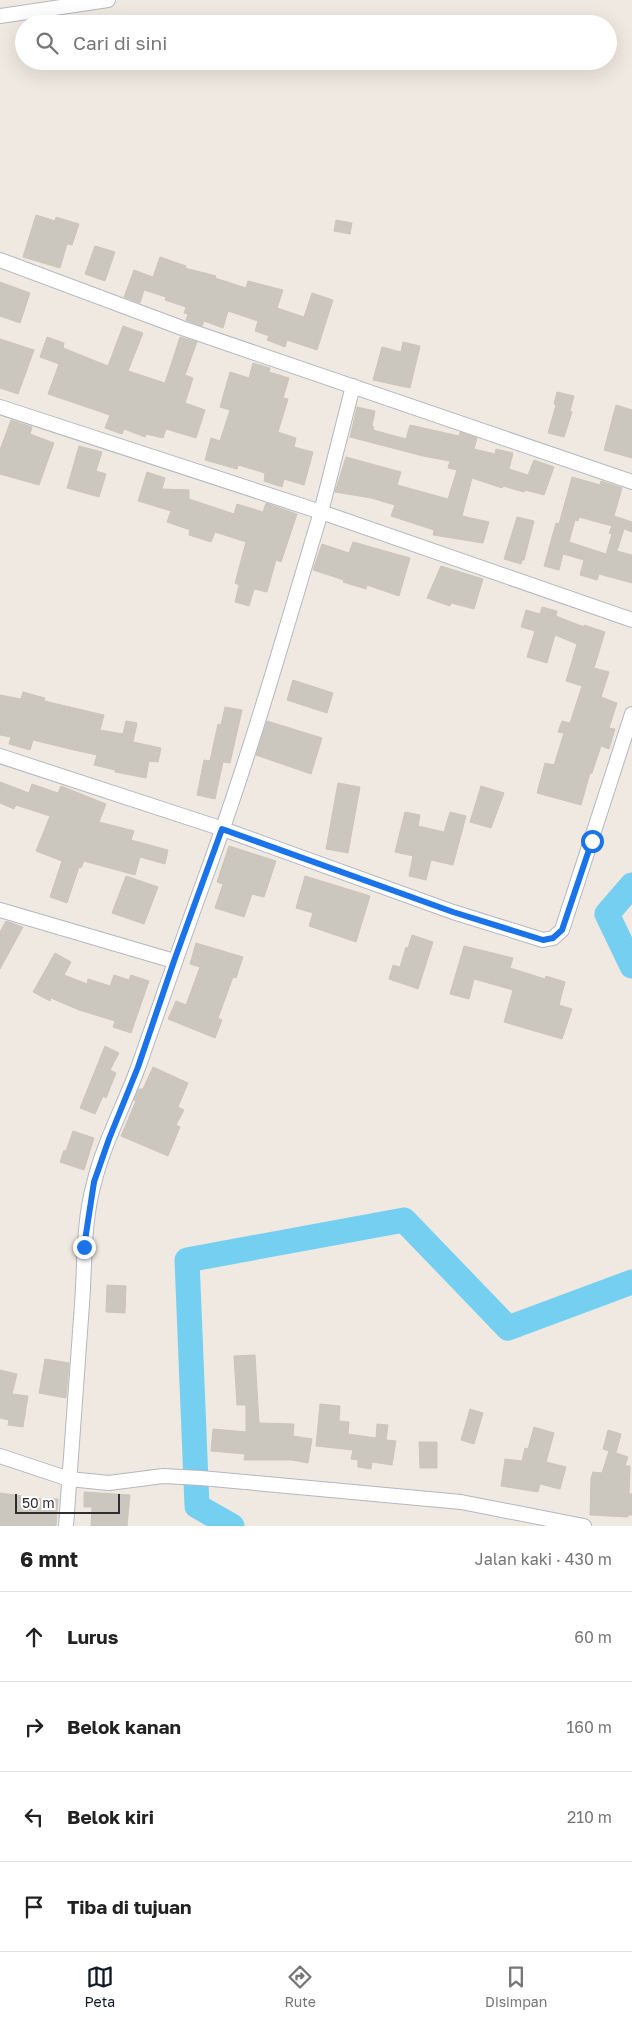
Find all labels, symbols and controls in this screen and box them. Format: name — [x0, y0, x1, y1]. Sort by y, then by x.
search box — [15, 15, 617, 70]
icon: search — [33, 29, 61, 57]
text: Cari di sini — [73, 31, 167, 54]
route start — [581, 830, 604, 853]
route end — [73, 1236, 96, 1259]
scale bar — [15, 1491, 120, 1514]
text: 50 m — [22, 1494, 55, 1511]
text: 6 mnt — [20, 1546, 78, 1572]
text: Jalan kaki · 430 m — [475, 1549, 612, 1569]
icon: ahead — [20, 1623, 48, 1651]
text: Lurus — [67, 1625, 118, 1648]
text: 60 m — [574, 1627, 612, 1647]
icon: right — [20, 1713, 48, 1741]
text: Belok kanan — [67, 1715, 181, 1738]
text: 160 m — [566, 1717, 612, 1737]
icon: left — [20, 1803, 48, 1831]
text: Belok kiri — [67, 1805, 154, 1828]
text: 210 m — [567, 1807, 612, 1827]
icon: arrive — [20, 1893, 48, 1921]
text: Tiba di tujuan — [67, 1895, 192, 1918]
tab: Peta — [85, 1963, 115, 2010]
tab: Rute — [284, 1963, 316, 2010]
tab: Disimpan — [485, 1963, 547, 2010]

